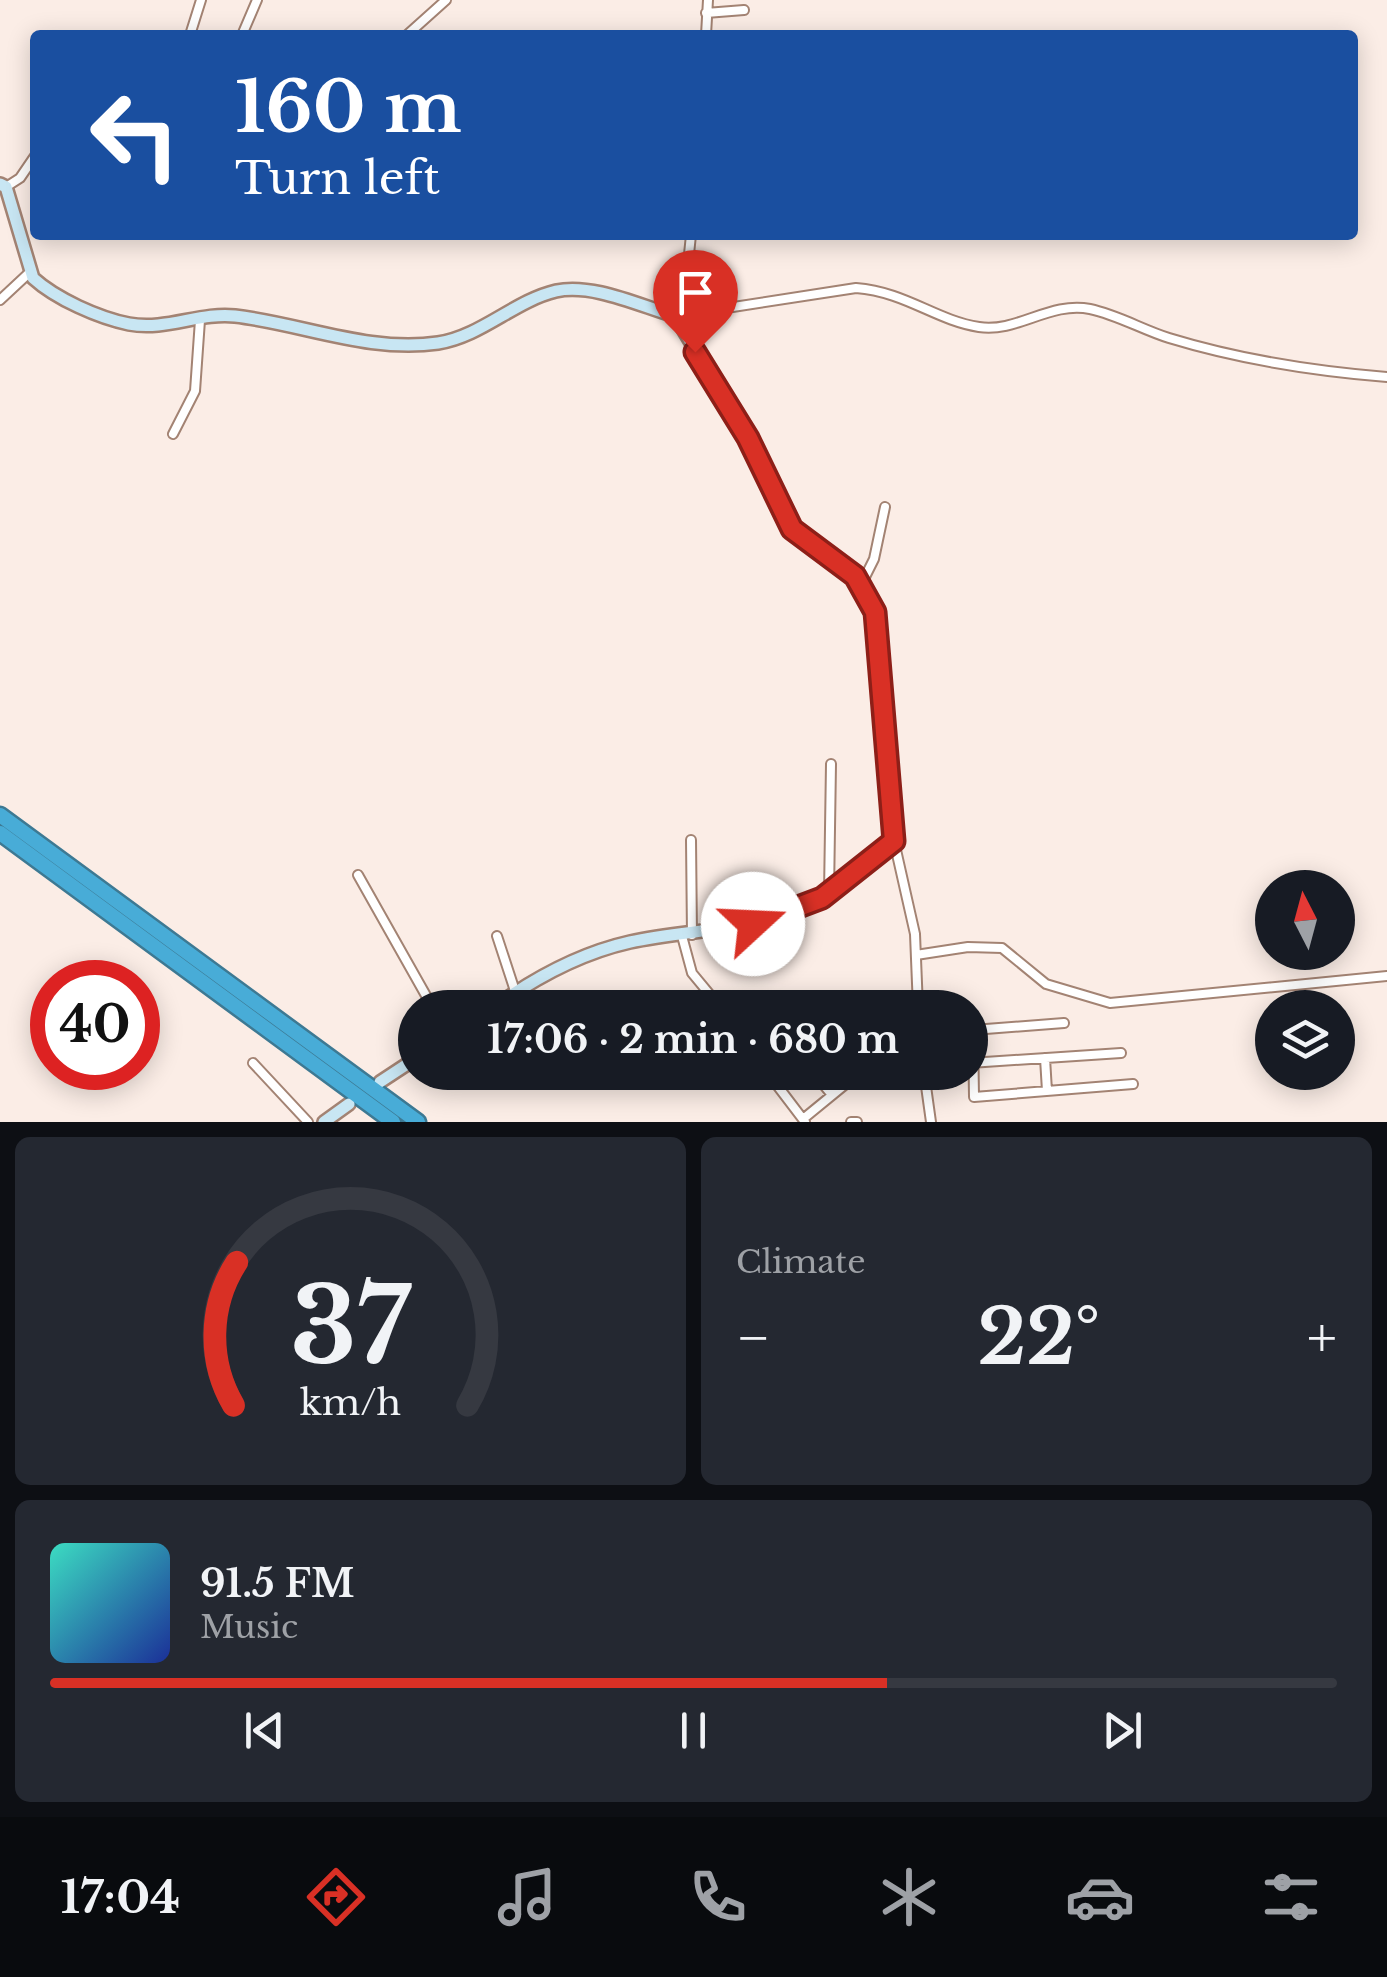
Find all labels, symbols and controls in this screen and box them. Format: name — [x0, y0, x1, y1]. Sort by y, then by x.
text: 160 m — [235, 64, 462, 151]
icon: left — [70, 70, 200, 200]
text: Turn left — [235, 150, 440, 206]
pin — [653, 250, 738, 353]
icon: arrive — [668, 265, 723, 320]
north arrow — [1255, 870, 1355, 970]
map controls — [1255, 870, 1355, 1090]
position arrow — [701, 872, 805, 976]
speed limit sign: 40 — [30, 960, 160, 1090]
button: layers — [1255, 990, 1355, 1090]
text: 17:06 · 2 min · 680 m — [487, 1016, 899, 1063]
text: Climate — [736, 1242, 865, 1282]
text: 37 — [291, 1262, 412, 1391]
text: 22° — [977, 1291, 1100, 1384]
text: − — [736, 1304, 771, 1372]
text: + — [1307, 1304, 1337, 1372]
text: km/h — [300, 1380, 401, 1425]
text: 91.5 FM — [200, 1560, 354, 1607]
text: Music — [200, 1607, 298, 1647]
icon: previous — [237, 1703, 292, 1758]
icon: pause — [666, 1703, 721, 1758]
icon: next — [1095, 1703, 1150, 1758]
icon: directions — [301, 1862, 371, 1932]
icon: music — [492, 1862, 562, 1932]
icon: phone — [683, 1862, 753, 1932]
icon: climate — [874, 1862, 944, 1932]
icon: car — [1065, 1862, 1135, 1932]
icon: filters — [1256, 1862, 1326, 1932]
text: 17:04 — [61, 1869, 180, 1925]

